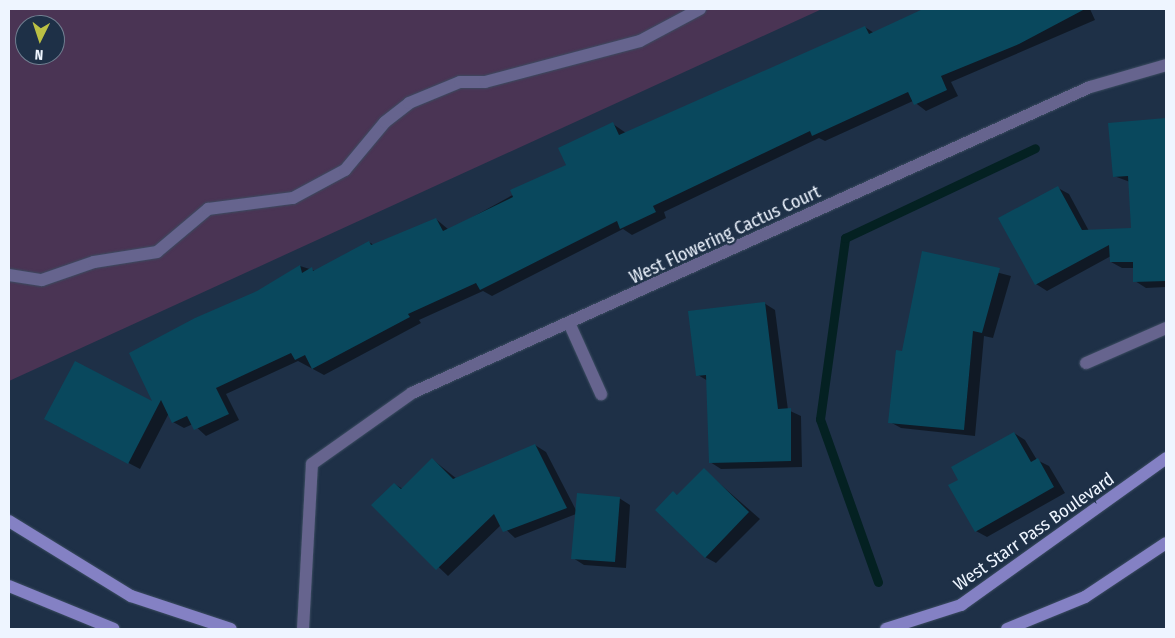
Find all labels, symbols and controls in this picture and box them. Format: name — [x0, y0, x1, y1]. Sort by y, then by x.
north arrow — [15, 15, 65, 65]
text: N — [34, 46, 44, 63]
street label: West Flowering Cactus Court — [626, 181, 824, 289]
street label: West Starr Pass Boulevard — [950, 468, 1118, 596]

